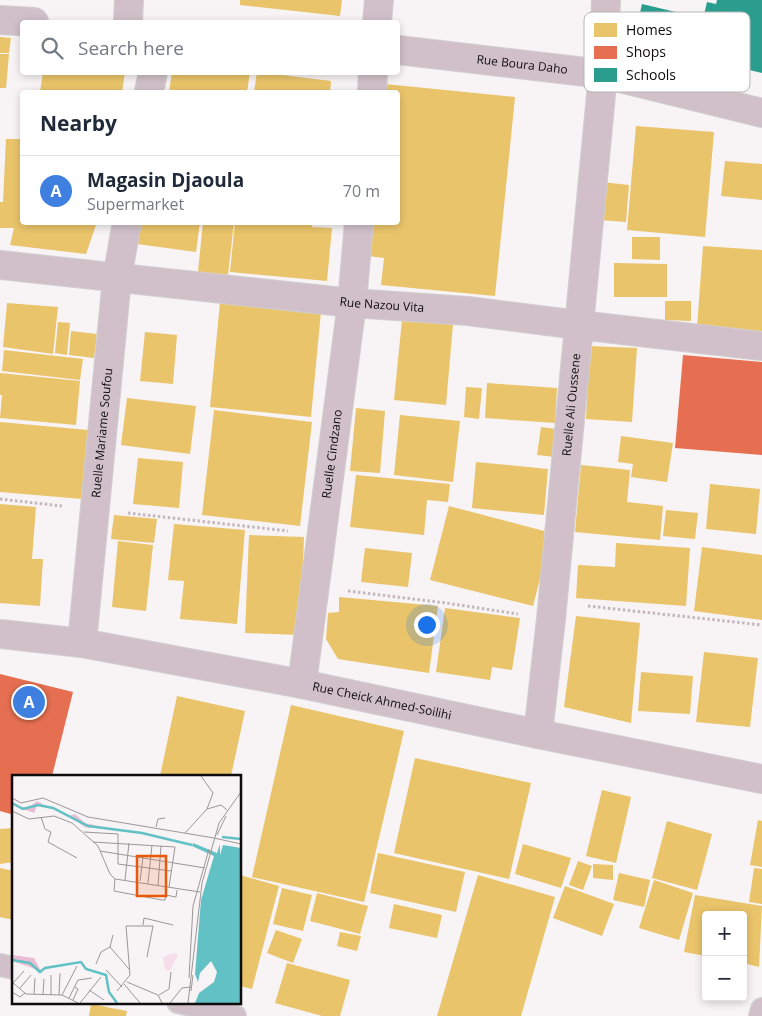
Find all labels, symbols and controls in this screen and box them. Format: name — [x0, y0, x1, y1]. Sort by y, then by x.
legend — [584, 12, 750, 92]
search box — [20, 20, 400, 75]
text: Homes — [626, 20, 673, 39]
icon: search — [38, 34, 66, 62]
text: Search here — [78, 35, 184, 61]
text: Shops — [626, 42, 666, 61]
street label: Rue Boura Daho — [476, 50, 569, 78]
text: Schools — [626, 65, 676, 84]
text: Nearby — [40, 109, 117, 137]
text: Magasin Djaoula — [87, 167, 244, 193]
text: A — [50, 180, 62, 202]
text: 70 m — [343, 180, 380, 202]
text: Supermarket — [87, 193, 184, 215]
street label: Rue Nazou Vita — [339, 293, 425, 316]
street label: Ruelle Ali Oussene — [558, 352, 584, 457]
street label: Ruelle Mariame Soufou — [87, 367, 116, 499]
street label: Ruelle Cindzano — [317, 408, 346, 499]
your location — [414, 612, 440, 638]
street label: Rue Cheick Ahmed-Soilihi — [311, 677, 453, 723]
pin: A — [13, 683, 45, 721]
inset map — [12, 775, 241, 1004]
map controls — [702, 911, 747, 1001]
button: + — [702, 911, 747, 956]
button: − — [702, 956, 747, 1001]

